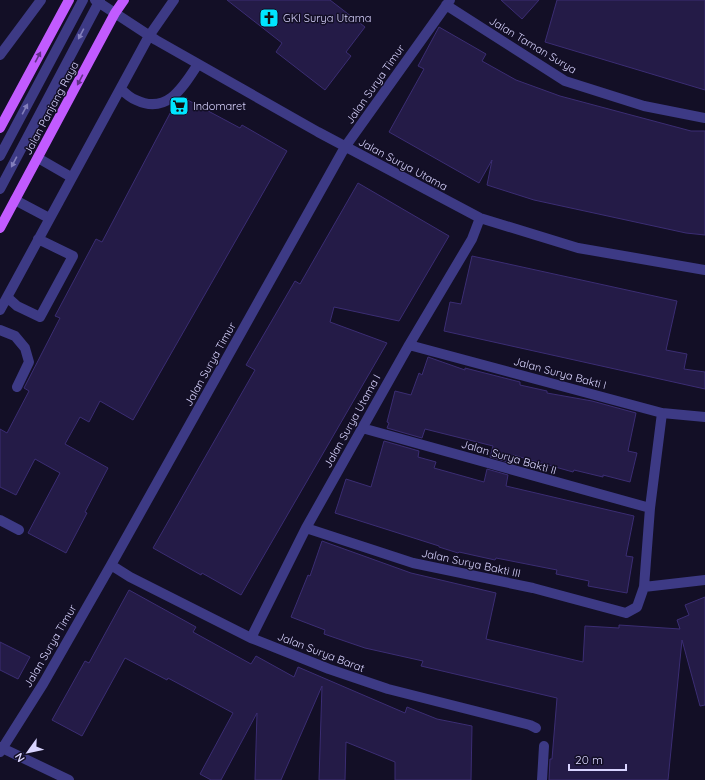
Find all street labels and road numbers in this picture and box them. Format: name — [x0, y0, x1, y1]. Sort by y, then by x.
street label: Jalan Taman Surya — [487, 13, 579, 77]
street label: Jalan Surya Timur — [342, 41, 408, 126]
street label: Jalan Panjang Raya — [20, 59, 82, 157]
street label: Jalan Surya Utama — [356, 135, 450, 193]
street label: Jalan Surya Timur — [181, 319, 239, 408]
street label: Jalan Surya Bakti I — [512, 354, 608, 392]
street label: Jalan Surya Utama I — [320, 372, 384, 470]
street label: Jalan Surya Bakti II — [460, 437, 558, 477]
street label: Jalan Surya Bakti III — [420, 546, 522, 580]
street label: Jalan Surya Timur — [21, 601, 80, 690]
street label: Jalan Surya Barat — [275, 629, 367, 675]

